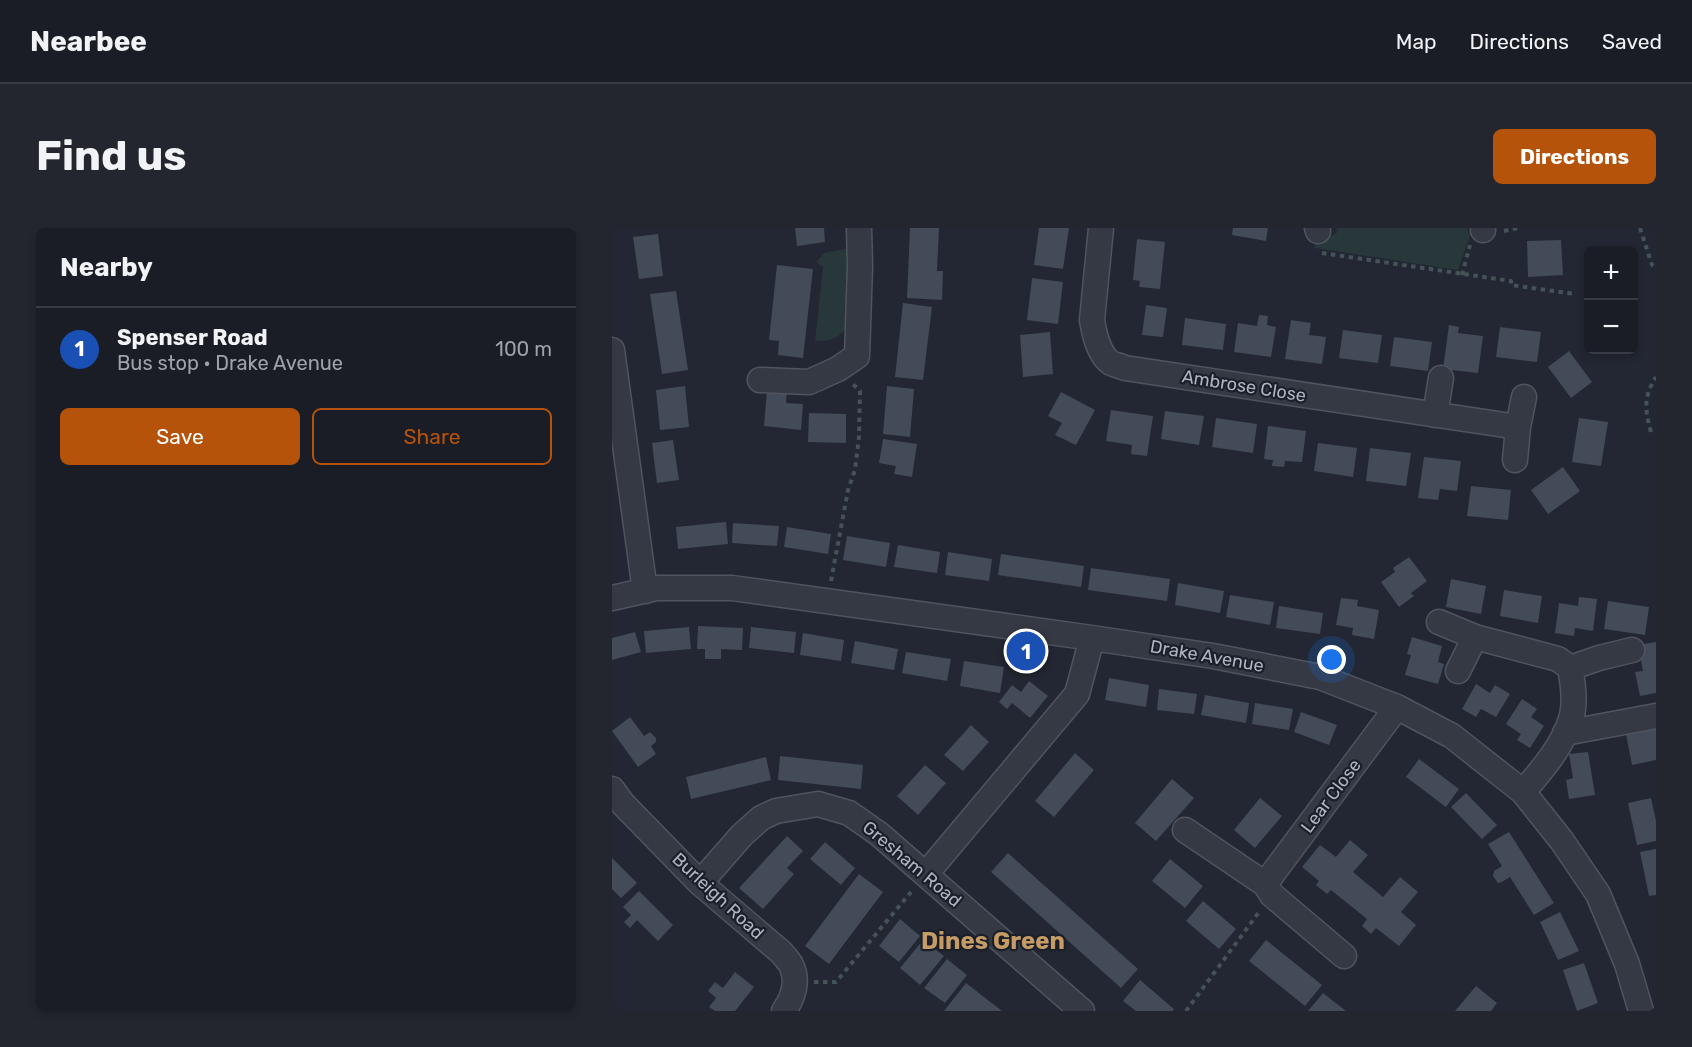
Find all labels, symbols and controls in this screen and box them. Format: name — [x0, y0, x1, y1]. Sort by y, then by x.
text: Nearbee — [30, 25, 147, 58]
text: Map — [1396, 29, 1437, 54]
text: Directions — [1470, 29, 1569, 54]
text: Saved — [1602, 29, 1662, 54]
button: Directions — [1493, 129, 1656, 184]
text: Find us — [36, 131, 187, 181]
map controls — [1584, 246, 1638, 354]
button: + — [1584, 246, 1638, 300]
text: Nearby — [60, 252, 153, 283]
button: − — [1584, 300, 1638, 354]
text: Spenser Road — [117, 324, 268, 351]
text: 1 — [75, 337, 84, 361]
text: 100 m — [495, 337, 552, 361]
text: Bus stop · Drake Avenue — [117, 351, 343, 375]
street label: Ambrose Close — [1180, 365, 1308, 407]
button: Save — [60, 408, 300, 465]
button: Share — [312, 408, 552, 465]
pin: 1 — [1006, 628, 1046, 674]
street label: Drake Avenue — [1148, 635, 1266, 677]
your location — [1317, 645, 1346, 674]
street label: Lear Close — [1296, 755, 1366, 837]
street label: Gresham Road — [858, 816, 966, 912]
street label: Burleigh Road — [668, 848, 768, 944]
district label: Dines Green — [921, 927, 1065, 955]

